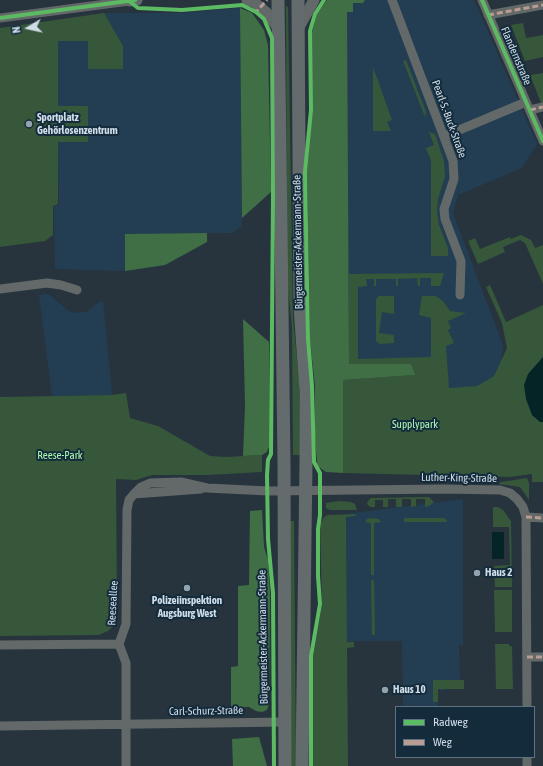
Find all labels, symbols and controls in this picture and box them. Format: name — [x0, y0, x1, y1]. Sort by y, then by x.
north arrow — [8, 8, 48, 48]
street label: Flandernstraße — [498, 25, 534, 87]
text: N — [10, 26, 23, 34]
street label: Pearl-S.-Buck-Straße — [429, 78, 469, 160]
place label: Sportplatz Gehörlosenzentrum — [37, 111, 118, 137]
marker: Sportplatz Gehörlosenzentrum — [24, 119, 34, 129]
street label: Bürgermeister-Ackermann-Straße — [290, 175, 306, 309]
park label: Supplypark — [392, 418, 438, 432]
park label: Reese-Park — [37, 449, 83, 463]
street label: Luther-King-Straße — [421, 471, 497, 485]
place label: Haus 2 — [485, 566, 512, 580]
marker: Haus 2 — [472, 568, 482, 578]
street label: Bürgermeister-Ackermann-Straße — [255, 570, 271, 704]
street label: Reeseallee — [105, 580, 121, 626]
marker: Polizeiinspektion Augsburg West — [182, 583, 192, 593]
place label: Polizeiinspektion Augsburg West — [152, 594, 222, 620]
place label: Haus 10 — [393, 683, 426, 697]
marker: Haus 10 — [380, 685, 390, 695]
street label: Carl-Schurz-Straße — [169, 704, 243, 718]
legend — [395, 706, 535, 758]
text: Radweg — [433, 715, 468, 729]
text: Weg — [433, 735, 452, 749]

